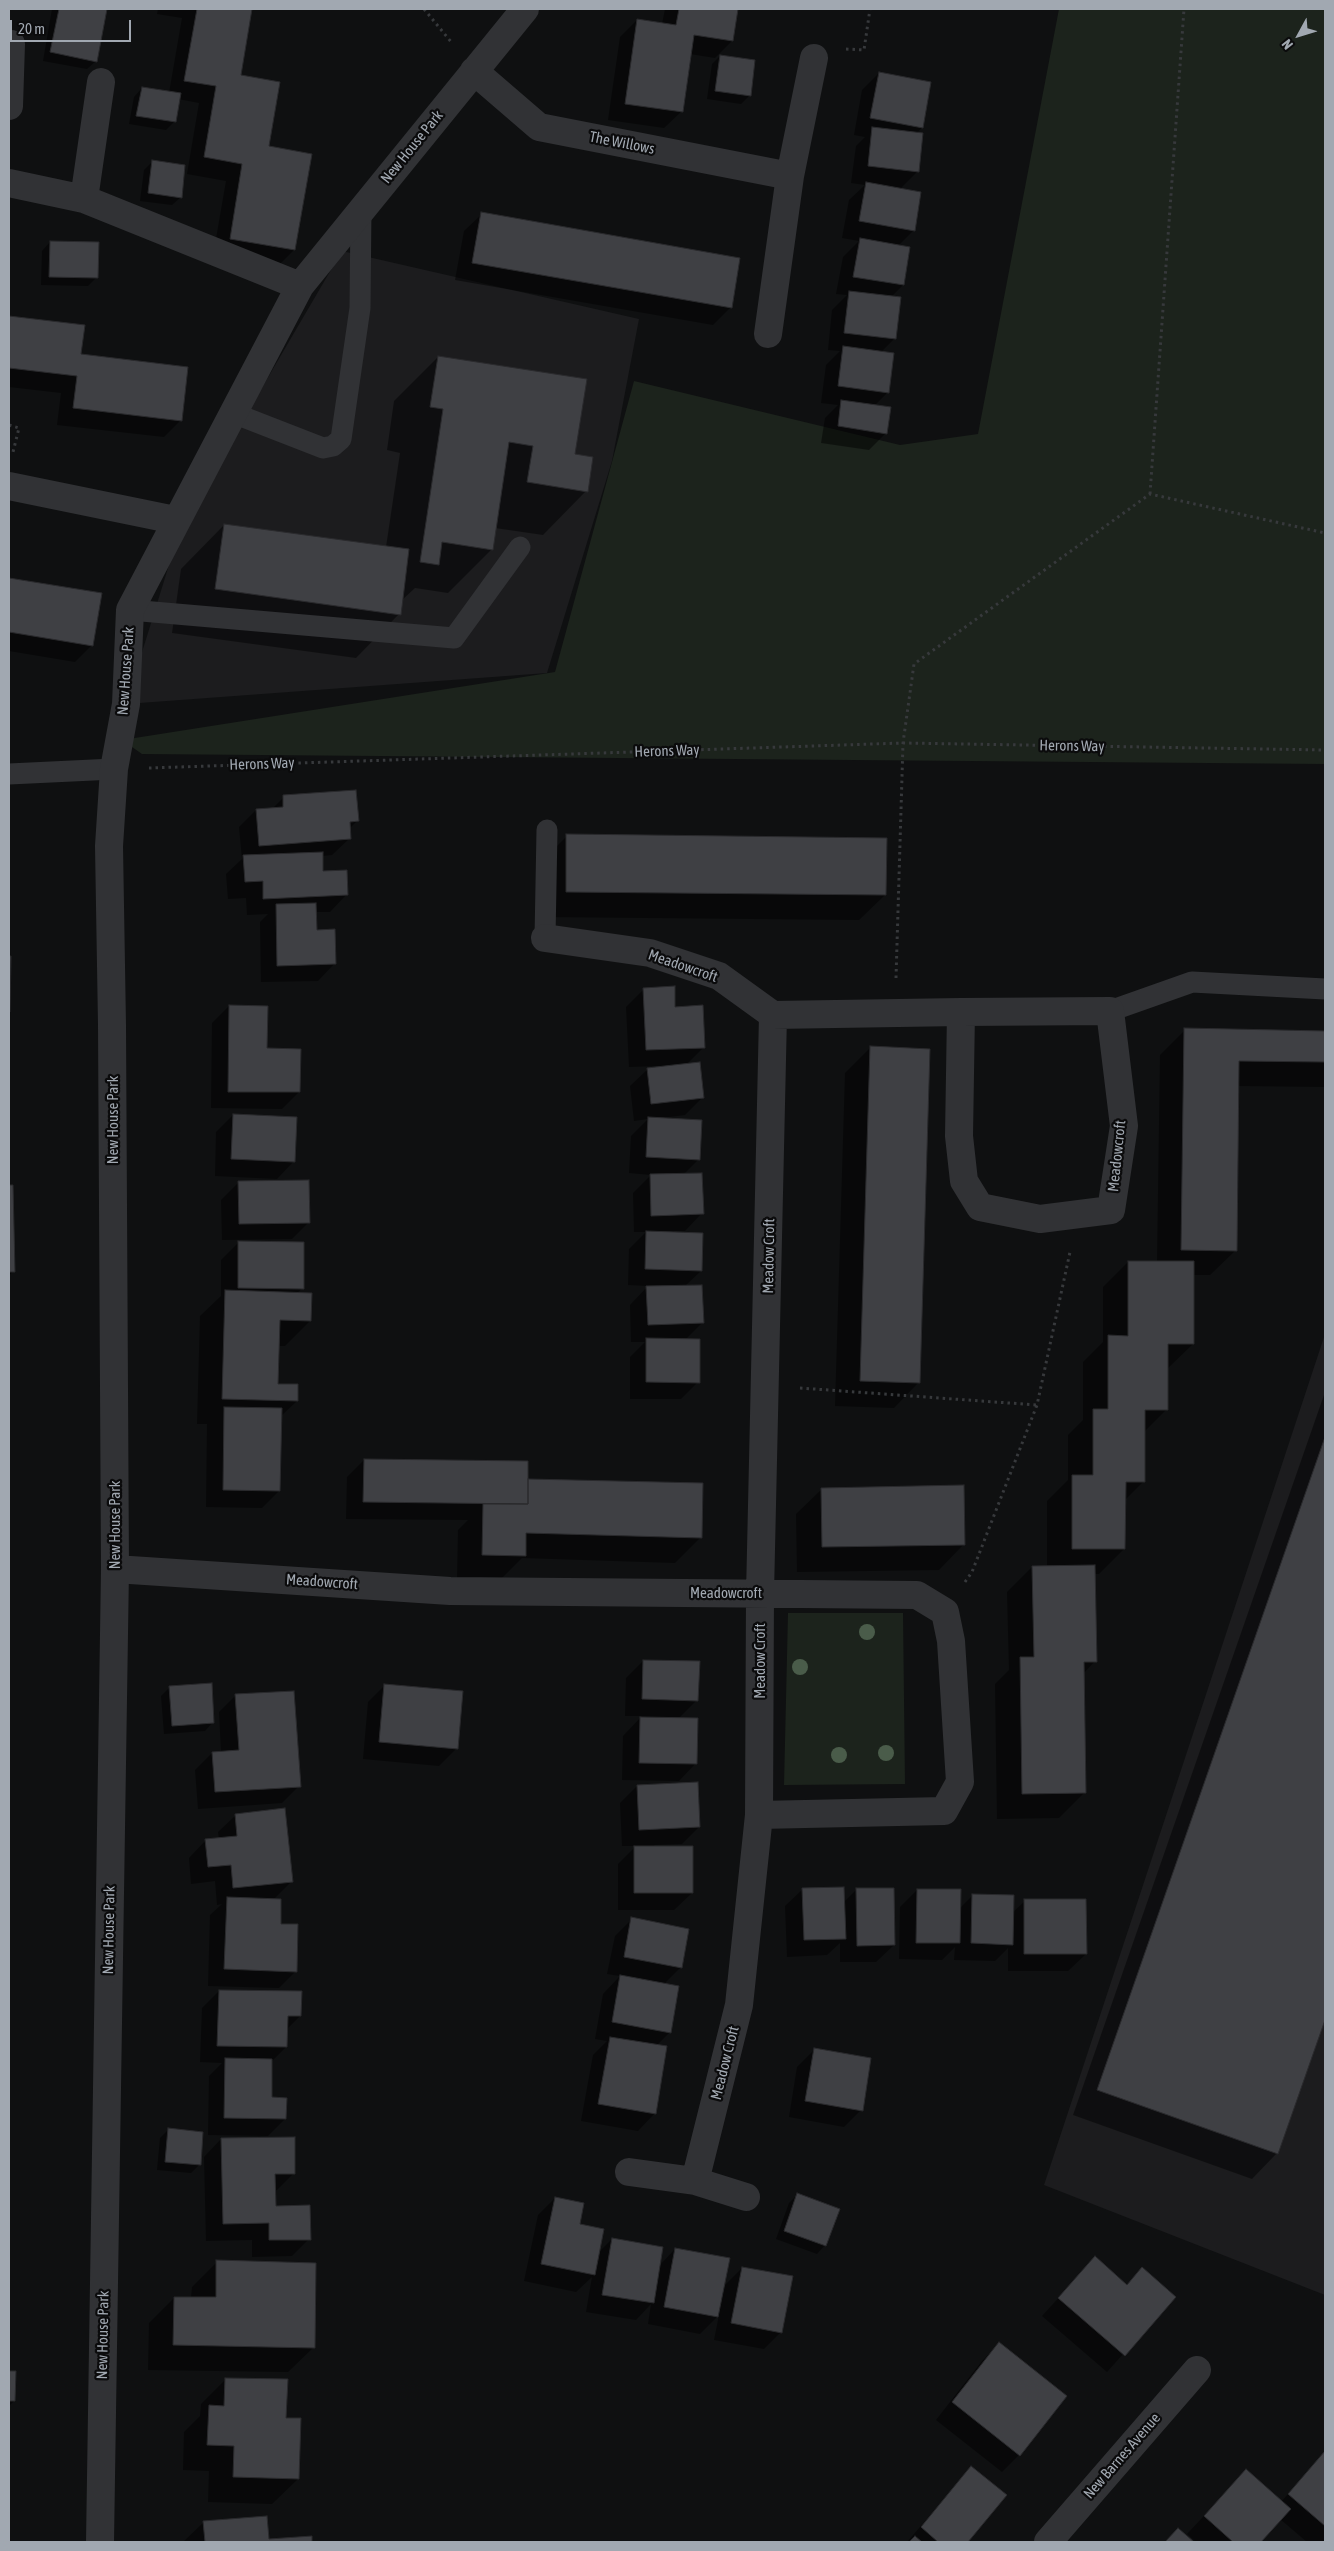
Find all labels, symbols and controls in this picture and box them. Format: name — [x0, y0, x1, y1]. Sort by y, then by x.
scale bar — [12, 10, 134, 42]
north arrow — [1274, 10, 1324, 60]
text: 20 m — [18, 20, 45, 37]
text: N — [1279, 36, 1296, 53]
street label: New House Park — [377, 107, 447, 187]
street label: The Willows — [588, 128, 656, 158]
street label: New House Park — [114, 626, 138, 716]
street label: Herons Way — [1039, 736, 1105, 756]
street label: Herons Way — [634, 741, 700, 761]
street label: Herons Way — [229, 754, 295, 774]
street label: Meadowcroft — [646, 946, 720, 986]
street label: New House Park — [104, 1076, 122, 1164]
street label: Meadowcroft — [1104, 1119, 1130, 1193]
street label: Meadow Croft — [759, 1218, 779, 1294]
street label: New House Park — [106, 1481, 124, 1569]
street label: Meadowcroft — [285, 1571, 359, 1593]
street label: Meadowcroft — [690, 1584, 762, 1602]
street label: Meadow Croft — [751, 1623, 769, 1699]
street label: New House Park — [99, 1885, 119, 1975]
street label: Meadow Croft — [707, 2024, 743, 2102]
street label: New House Park — [93, 2290, 113, 2380]
street label: New Barnes Avenue — [1080, 2409, 1164, 2503]

